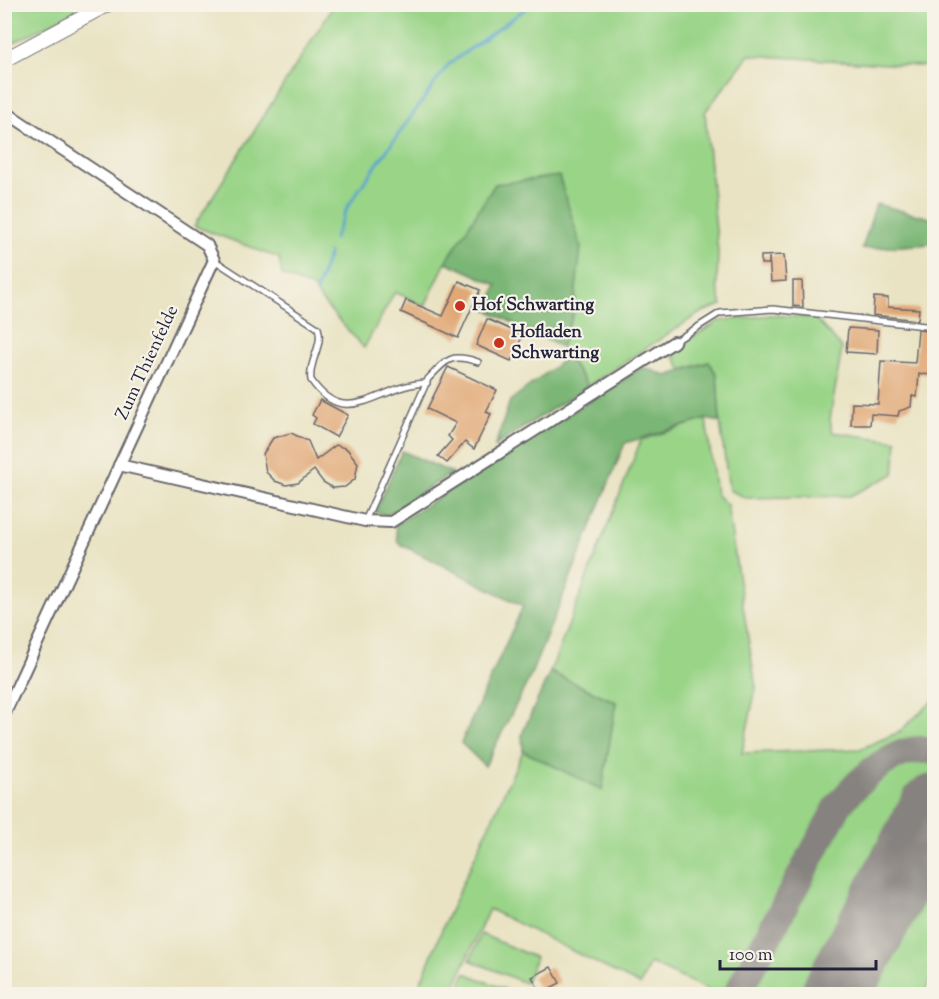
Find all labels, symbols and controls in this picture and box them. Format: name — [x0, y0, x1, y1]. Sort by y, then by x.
place label: Hof Schwarting — [472, 293, 594, 319]
marker: Hof Schwarting — [453, 299, 467, 313]
street label: Zum Thienfelde — [110, 301, 186, 425]
place label: Hofladen Schwarting — [511, 320, 599, 367]
marker: Hofladen Schwarting — [492, 336, 506, 350]
scale bar — [720, 933, 876, 971]
text: 100 m — [729, 943, 773, 969]

